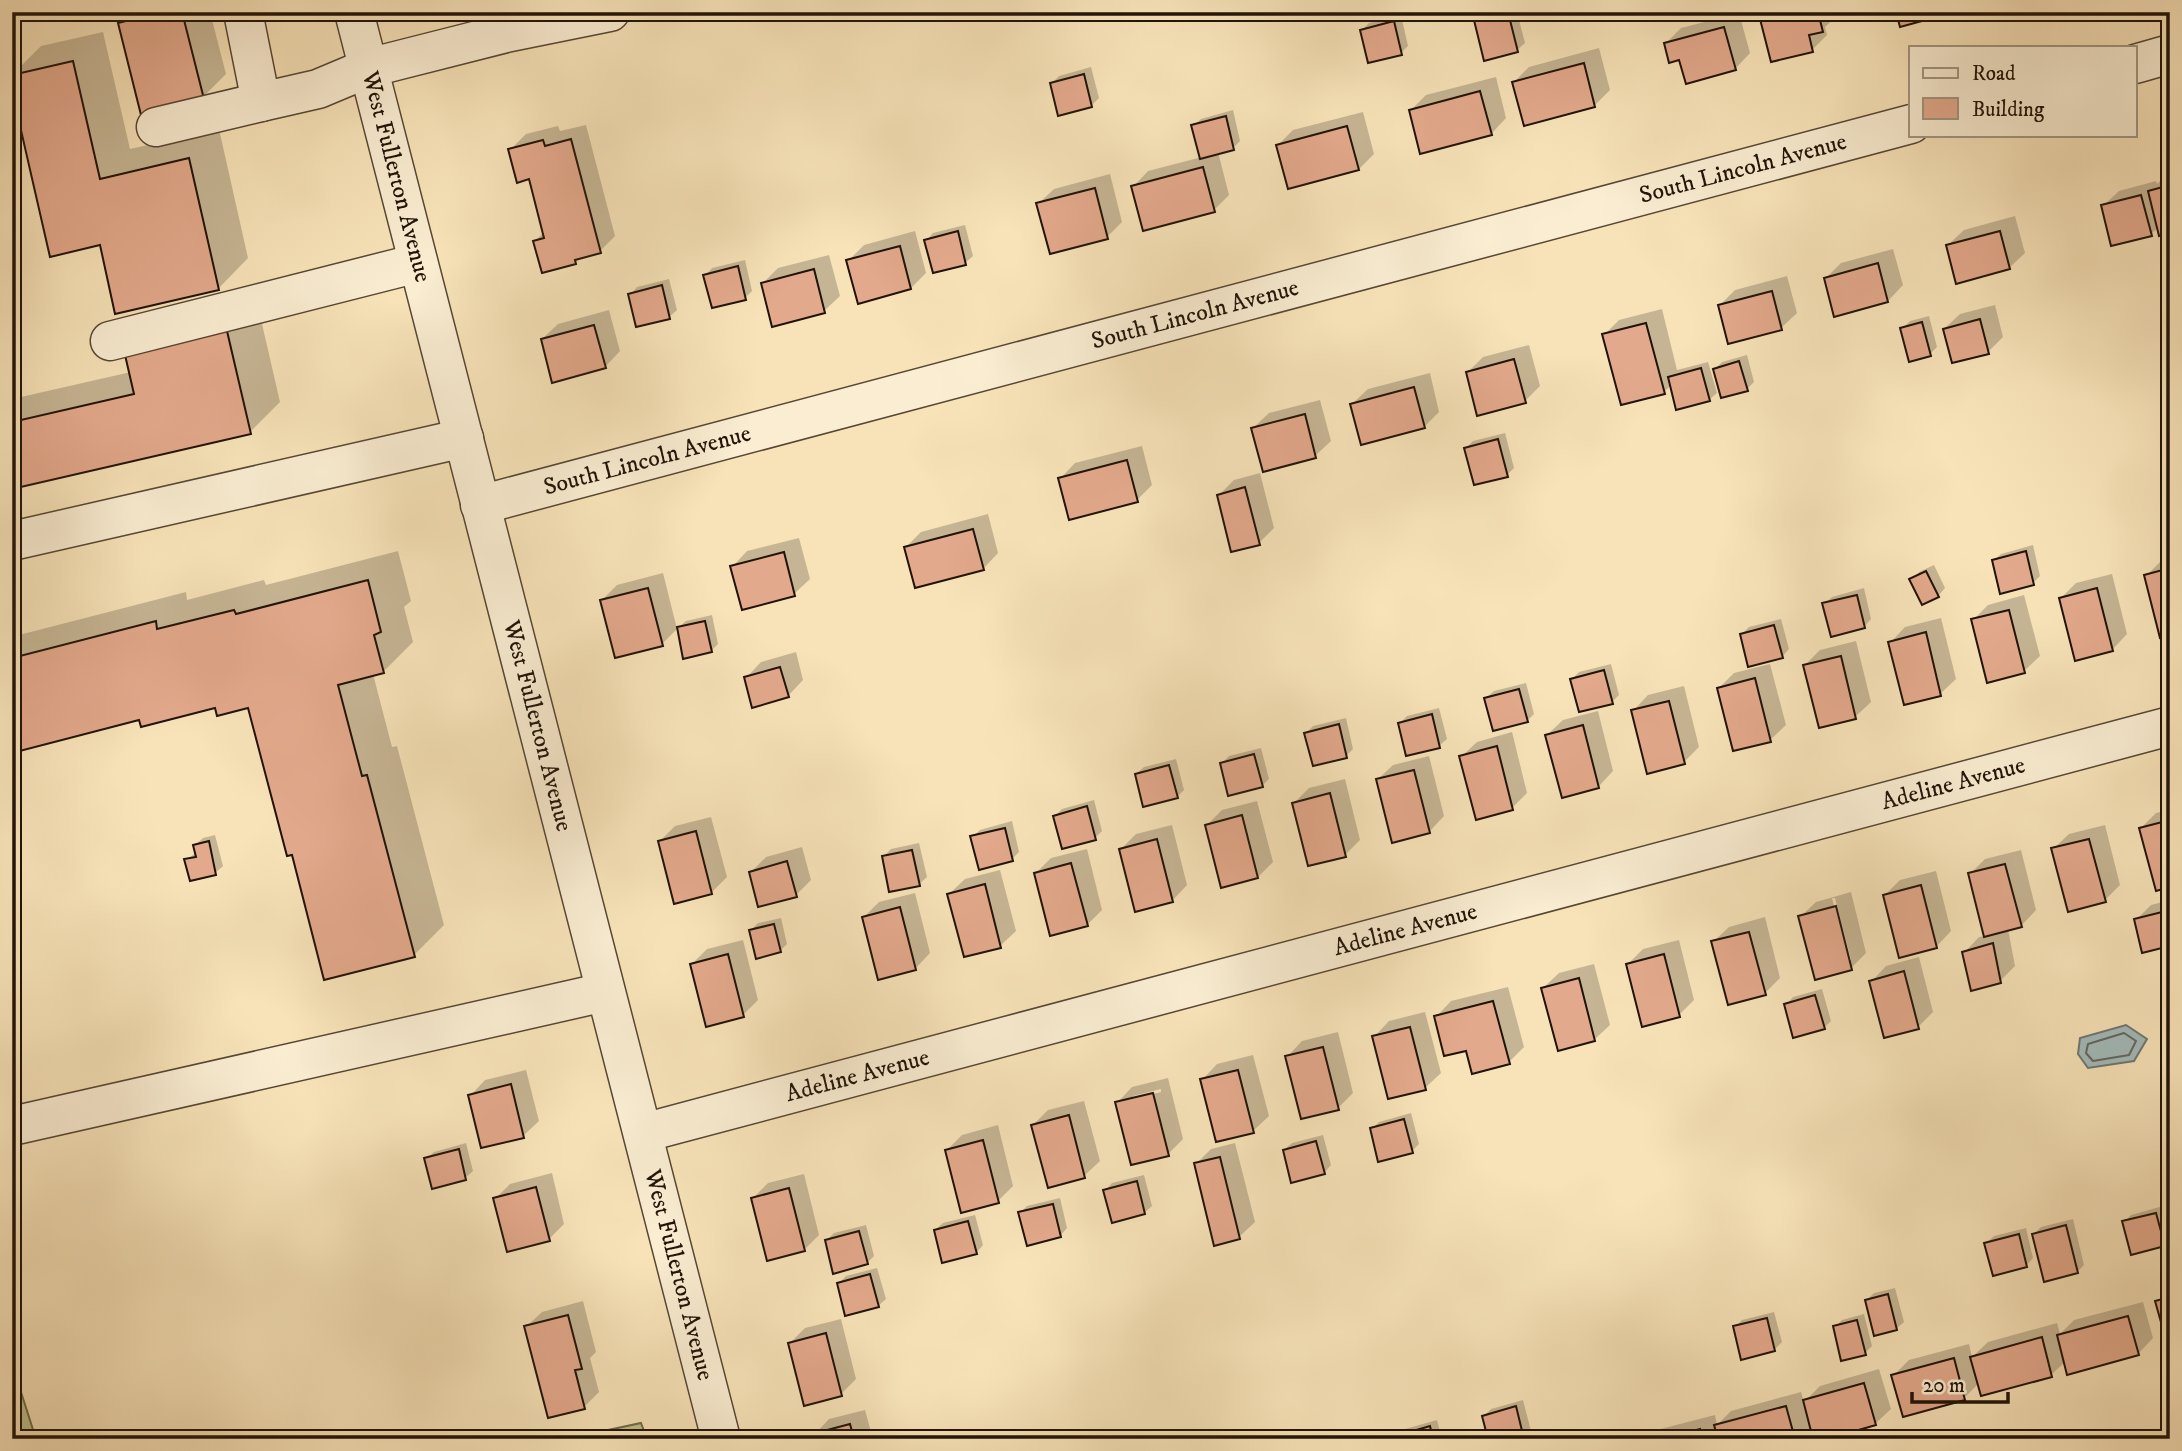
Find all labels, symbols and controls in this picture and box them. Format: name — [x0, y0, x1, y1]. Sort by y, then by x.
legend — [1909, 46, 2136, 136]
text: Road — [1972, 61, 2016, 87]
street label: West Fullerton Avenue — [355, 67, 438, 285]
text: Building — [1972, 97, 2045, 123]
street label: South Lincoln Avenue — [1636, 127, 1850, 211]
street label: South Lincoln Avenue — [1088, 273, 1302, 357]
street label: South Lincoln Avenue — [540, 419, 754, 502]
street label: West Fullerton Avenue — [496, 616, 579, 835]
street label: Adeline Avenue — [1878, 750, 2028, 817]
street label: Adeline Avenue — [1330, 896, 1481, 963]
street label: Adeline Avenue — [782, 1042, 933, 1109]
street label: West Fullerton Avenue — [637, 1165, 720, 1384]
scale bar — [1912, 1360, 2009, 1404]
text: 20 m — [1923, 1373, 1965, 1399]

